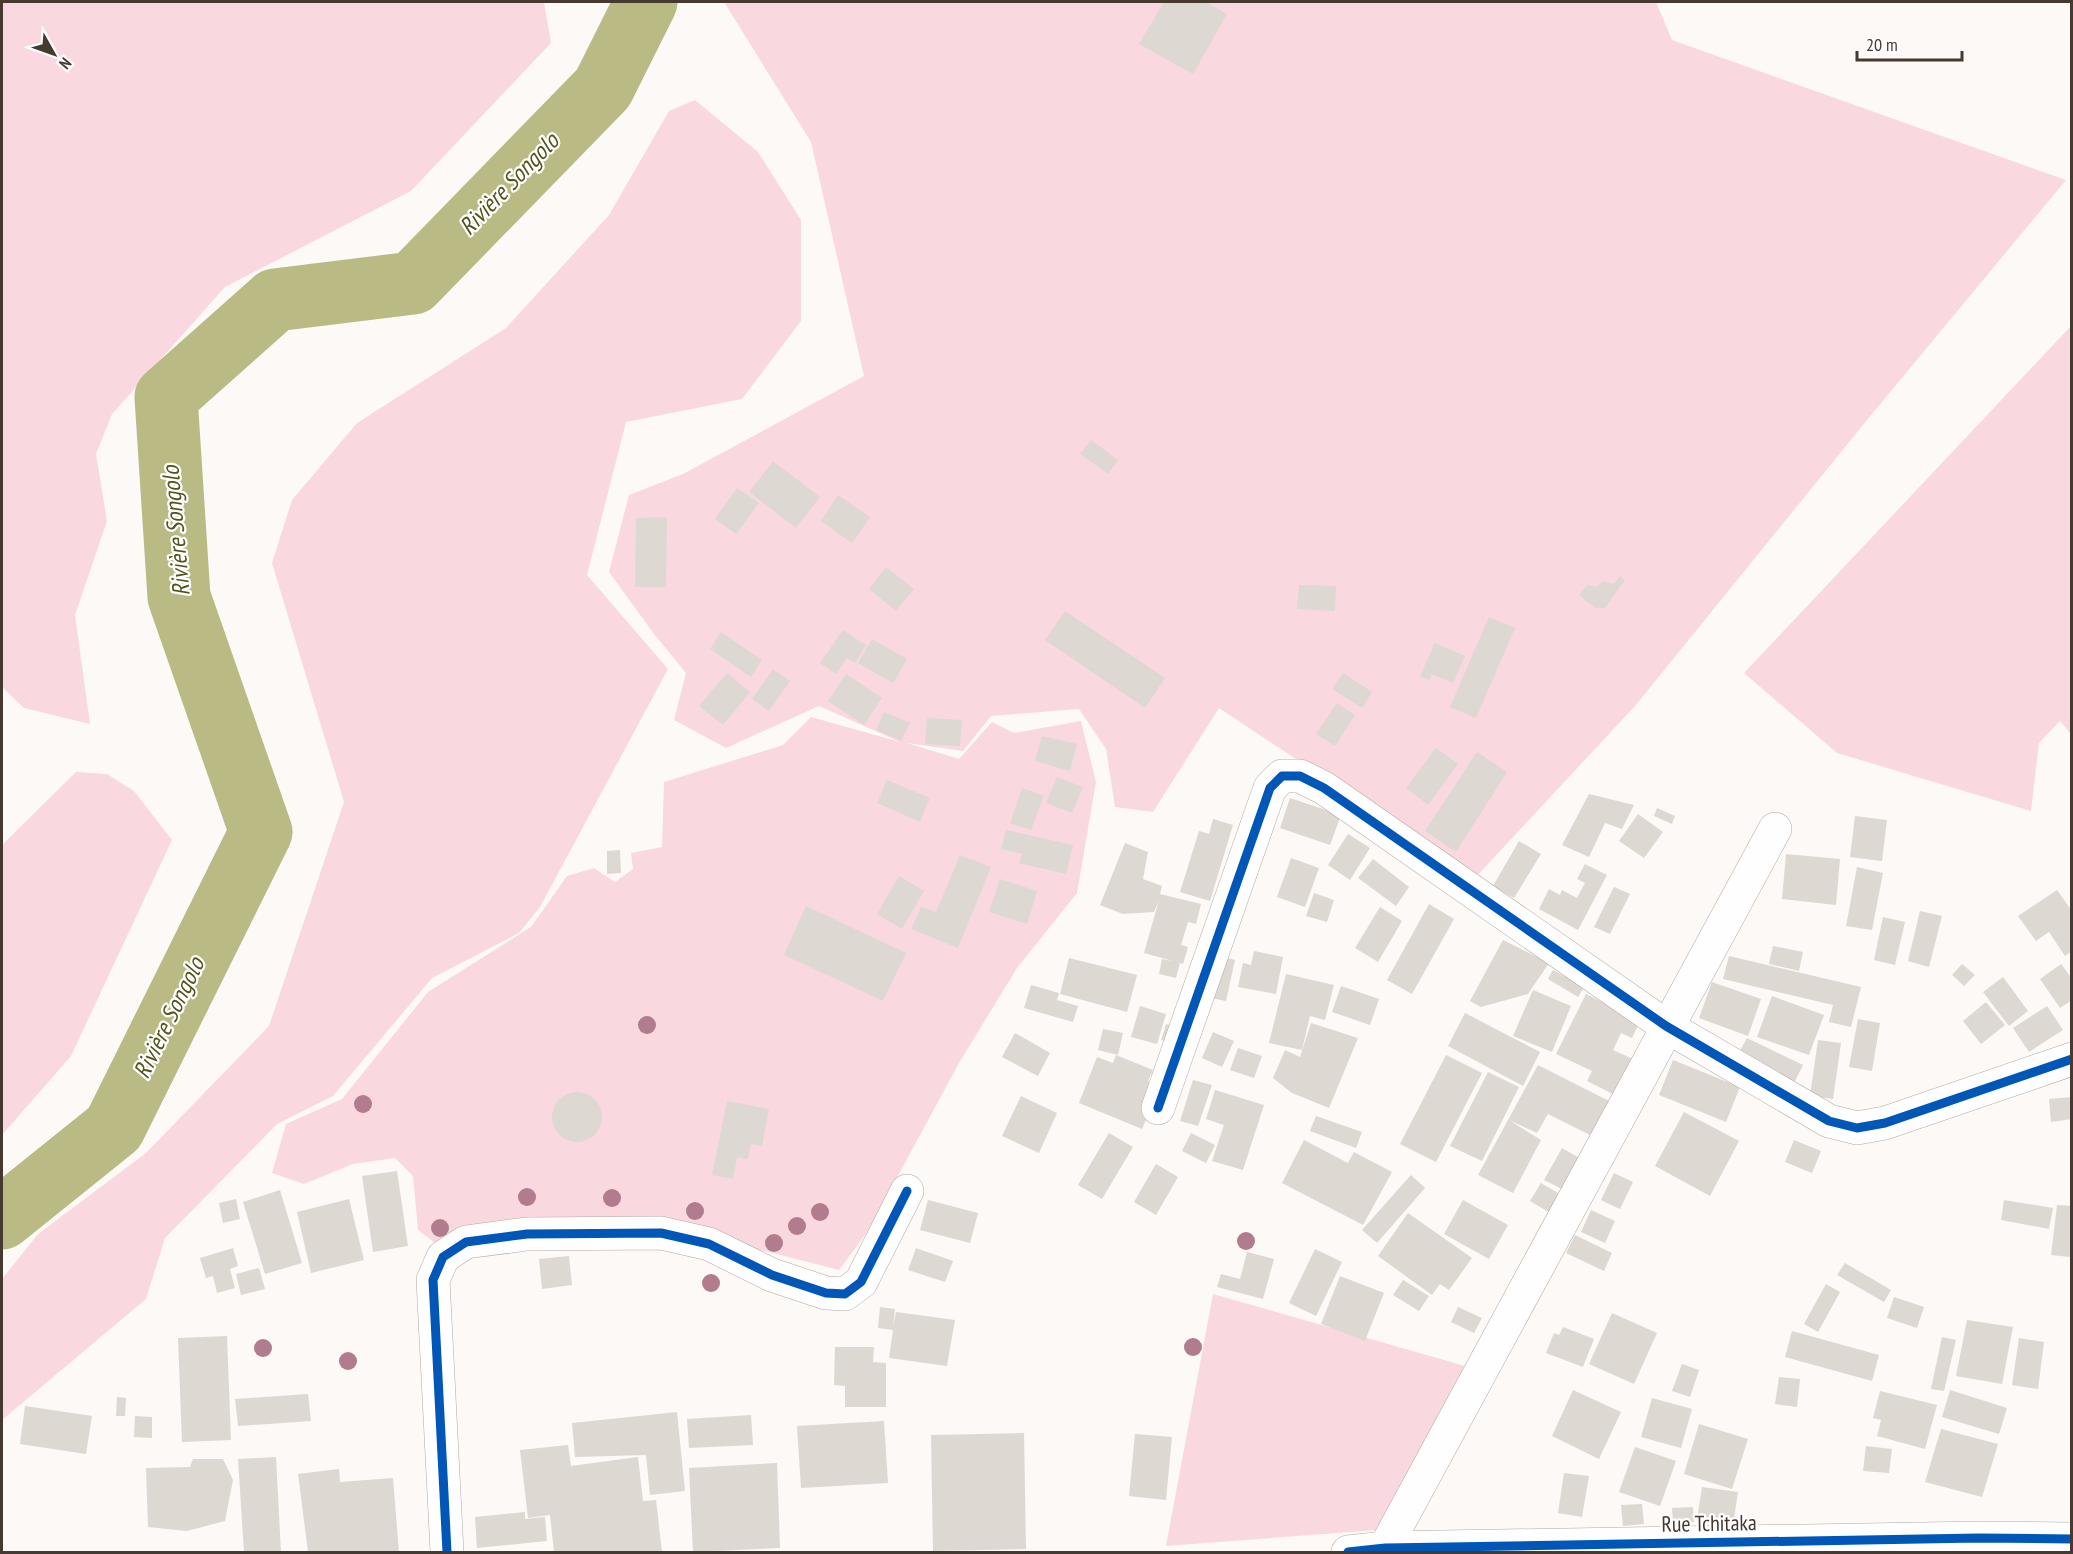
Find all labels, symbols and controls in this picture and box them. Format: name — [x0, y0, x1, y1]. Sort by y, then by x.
north arrow — [24, 24, 84, 84]
scale bar — [1857, 24, 1962, 62]
text: 20 m — [1866, 33, 1898, 56]
text: N — [55, 54, 76, 73]
water label: Rivière Songolo — [452, 125, 566, 241]
water label: Rivière Songolo — [154, 463, 197, 597]
water label: Rivière Songolo — [126, 951, 212, 1083]
street label: Rue Tchitaka — [1661, 1508, 1757, 1538]

